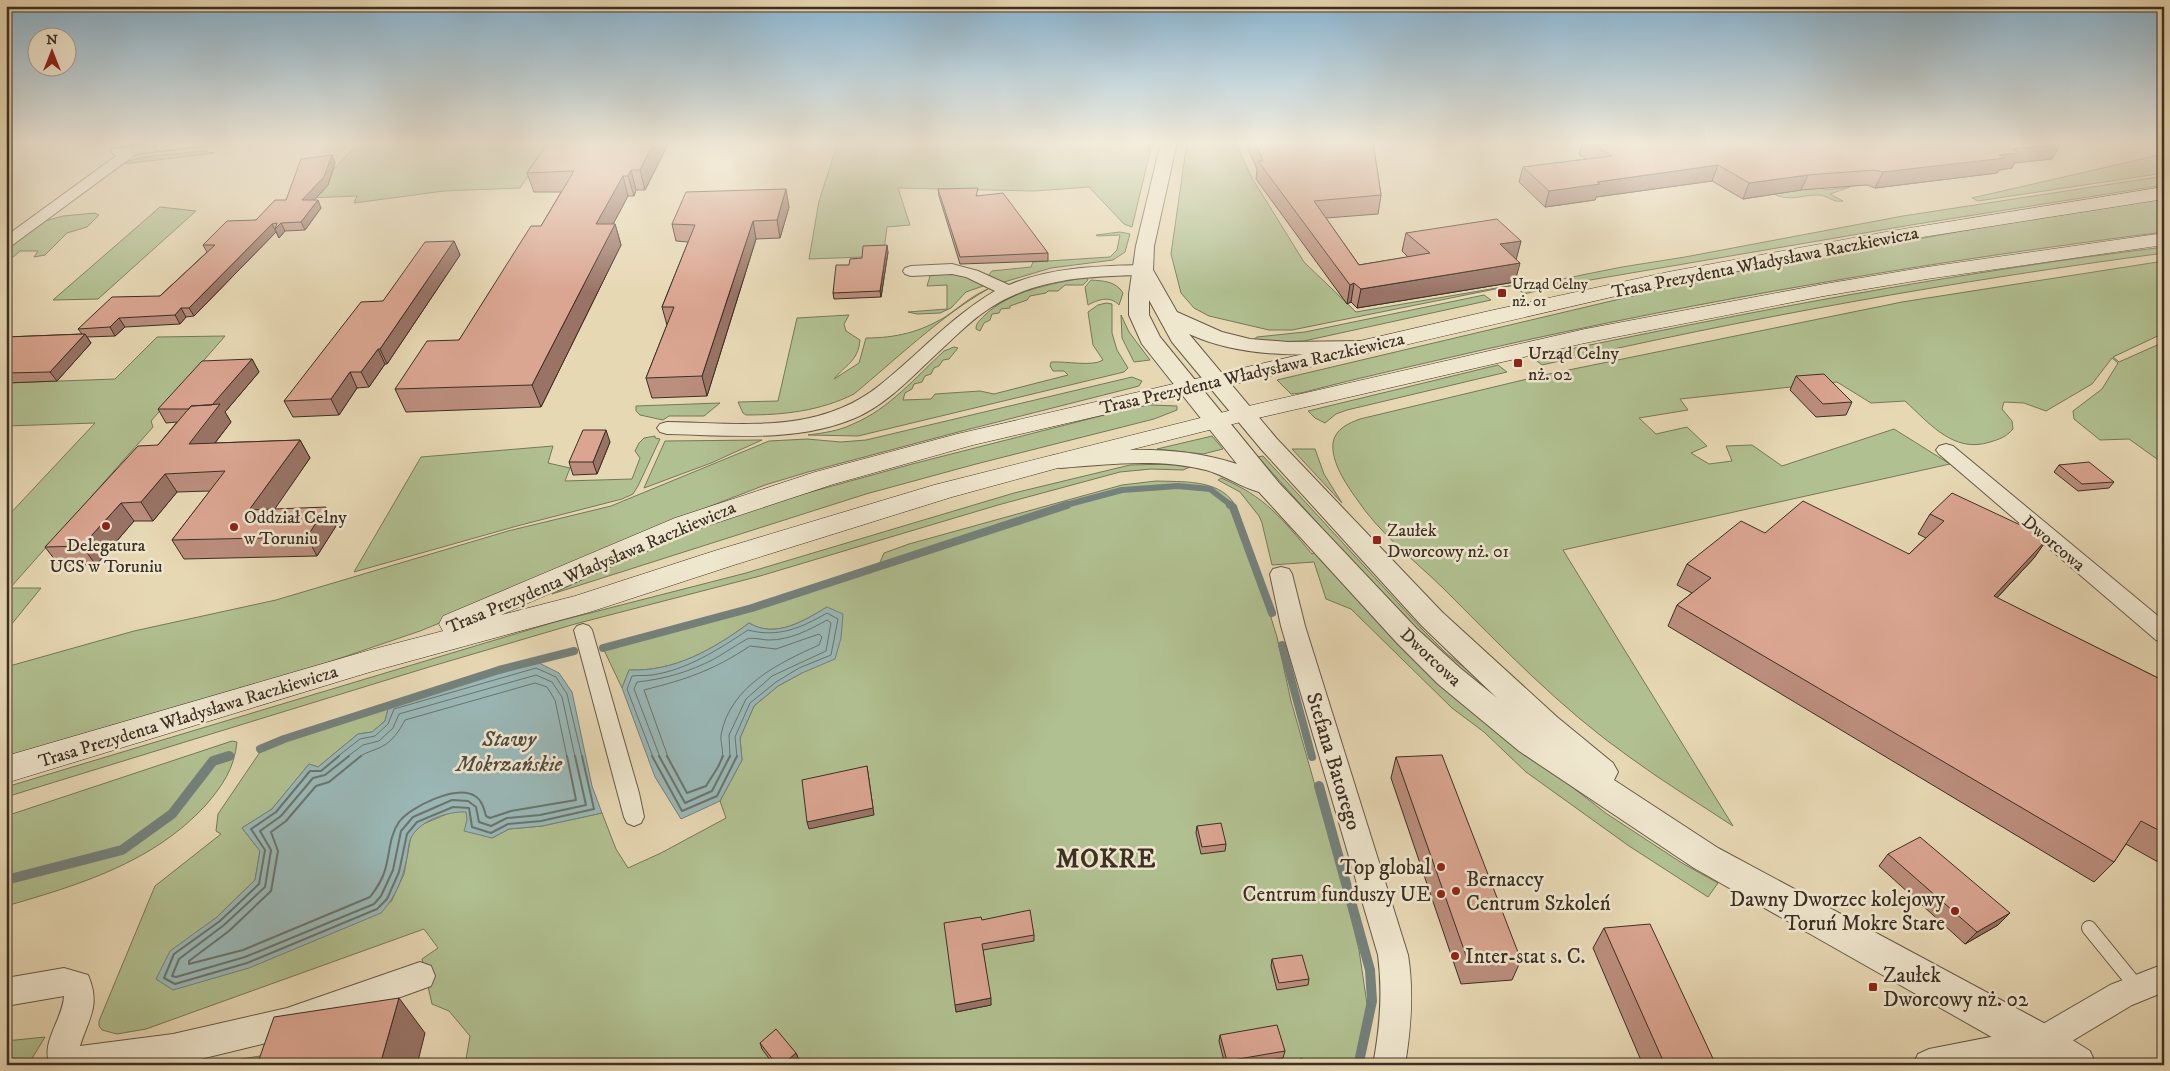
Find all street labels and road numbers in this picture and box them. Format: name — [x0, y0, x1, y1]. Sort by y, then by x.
street label: Trasa Prezydenta Władysława Raczkiewicza — [1610, 222, 1921, 304]
street label: Trasa Prezydenta Władysława Raczkiewicza — [1098, 328, 1407, 420]
street label: Trasa Prezydenta Władysława Raczkiewicza — [444, 497, 740, 639]
street label: Dworcowa — [2017, 511, 2090, 577]
street label: Dworcowa — [1395, 624, 1466, 692]
street label: Trasa Prezydenta Władysława Raczkiewicza — [36, 661, 341, 773]
street label: Stefana Batorego — [1300, 689, 1366, 833]

